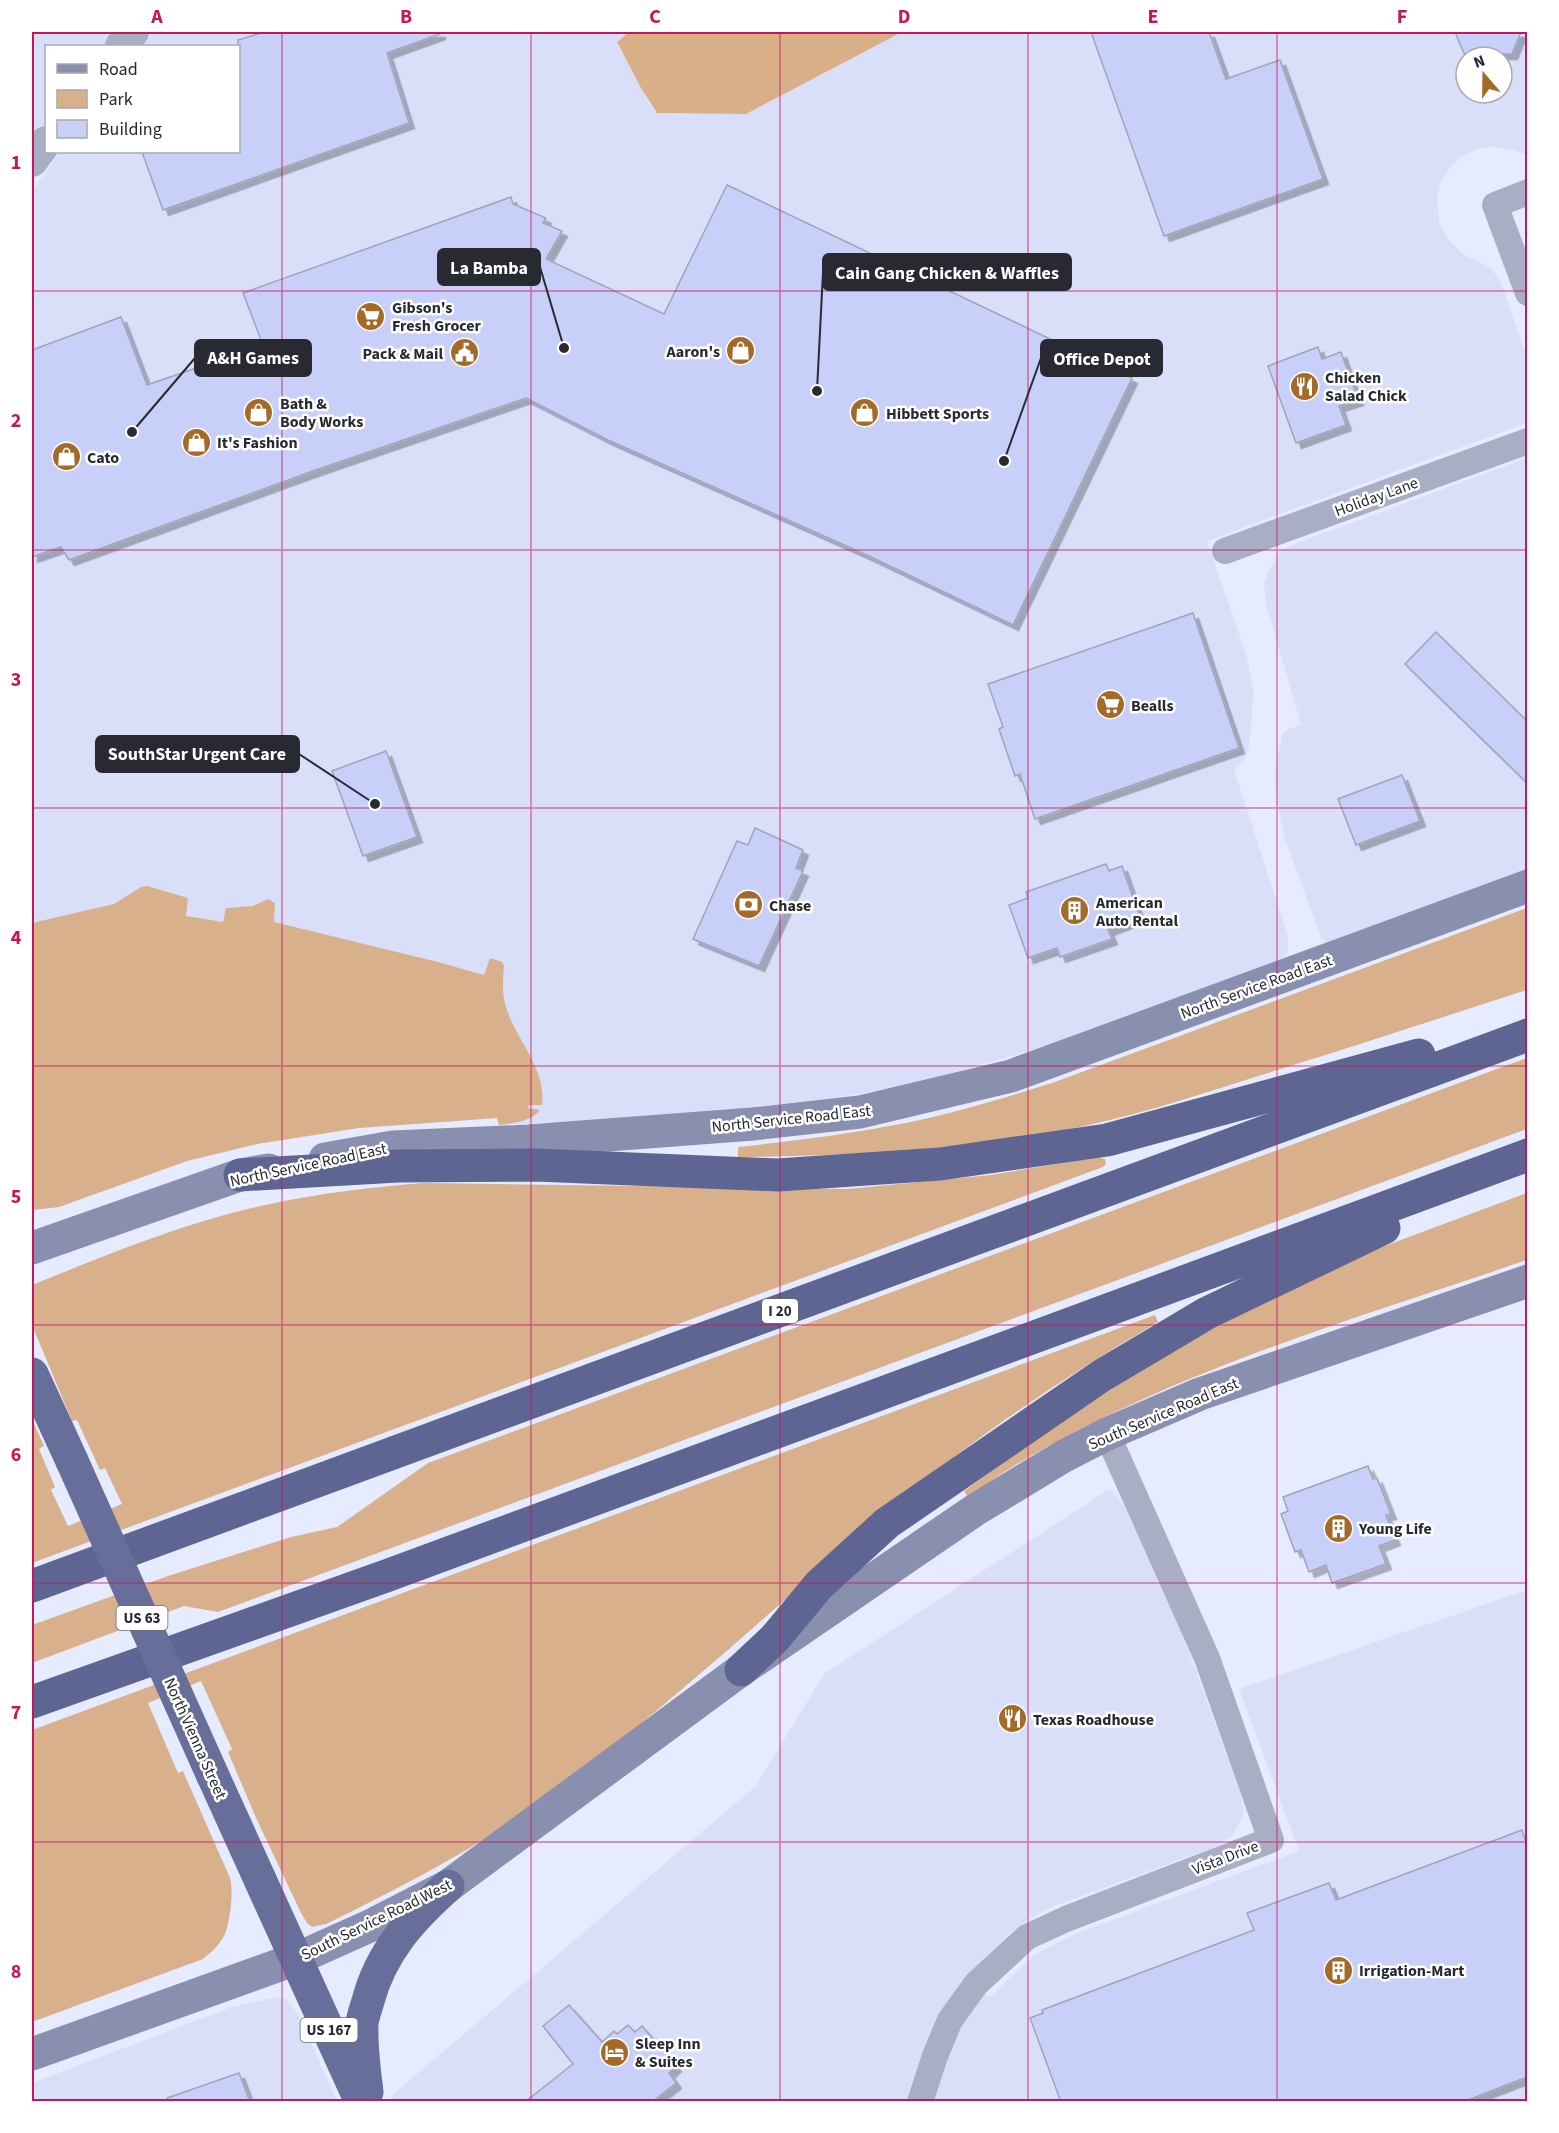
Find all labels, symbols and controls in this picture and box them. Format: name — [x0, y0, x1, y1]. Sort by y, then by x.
text: A — [150, 3, 163, 31]
text: B — [400, 3, 412, 31]
text: C — [649, 3, 661, 31]
text: D — [898, 3, 910, 31]
text: E — [1148, 3, 1158, 31]
text: F — [1397, 3, 1407, 31]
legend — [45, 45, 240, 153]
north arrow — [1454, 45, 1514, 105]
text: N — [1470, 50, 1488, 74]
text: Road — [99, 57, 138, 82]
text: Park — [99, 87, 133, 112]
text: Building — [99, 117, 162, 142]
text: 1 — [11, 149, 21, 177]
callout: La Bamba — [438, 249, 540, 285]
callout: Cain Gang Chicken & Waffles — [823, 254, 1071, 290]
text: La Bamba — [450, 256, 528, 281]
text: Cain Gang Chicken & Waffles — [835, 261, 1059, 286]
place label: Gibson's Fresh Grocer — [392, 297, 482, 337]
supermarket icon: Gibson's Fresh Grocer — [355, 300, 387, 332]
shop icon: Aaron's — [725, 335, 757, 367]
public building icon: Pack & Mail — [448, 337, 480, 369]
callout: A&H Games — [195, 340, 311, 376]
callout: Office Depot — [1041, 340, 1162, 376]
place label: Aaron's — [665, 341, 720, 363]
place label: Pack & Mail — [363, 343, 443, 365]
text: A&H Games — [206, 346, 299, 371]
text: Office Depot — [1053, 347, 1151, 372]
place label: Chicken Salad Chick — [1325, 367, 1407, 407]
restaurant icon: Chicken Salad Chick — [1288, 370, 1320, 402]
place label: Bath & Body Works — [280, 393, 363, 433]
shop icon: Bath & Body Works — [243, 396, 275, 428]
shop icon: Hibbett Sports — [849, 397, 881, 429]
place label: Hibbett Sports — [886, 403, 989, 425]
text: 2 — [11, 407, 21, 435]
shop icon: It's Fashion — [180, 426, 212, 458]
place label: It's Fashion — [217, 432, 298, 454]
shop icon: Cato — [50, 441, 82, 473]
place label: Cato — [87, 447, 119, 469]
street label: Holiday Lane — [1332, 472, 1421, 522]
text: 3 — [11, 666, 21, 694]
supermarket icon: Bealls — [1094, 689, 1126, 721]
place label: Bealls — [1131, 695, 1173, 717]
callout: SouthStar Urgent Care — [96, 736, 299, 772]
text: SouthStar Urgent Care — [108, 742, 286, 767]
bank icon: Chase — [732, 889, 764, 921]
place label: American Auto Rental — [1095, 892, 1178, 932]
place label: Chase — [769, 895, 811, 917]
building icon: American Auto Rental — [1059, 895, 1091, 927]
text: 4 — [11, 924, 22, 952]
street label: North Service Road East — [1178, 949, 1336, 1025]
street label: North Service Road East — [711, 1100, 872, 1138]
street label: North Service Road East — [228, 1137, 389, 1192]
text: 5 — [11, 1183, 21, 1211]
road number: I 20 — [762, 1299, 798, 1323]
street label: South Service Road East — [1085, 1372, 1242, 1455]
text: 6 — [11, 1441, 21, 1469]
building icon: Young Life — [1322, 1512, 1354, 1544]
place label: Young Life — [1358, 1518, 1432, 1540]
road number: US 63 — [116, 1606, 168, 1630]
street label: North Vienna Street — [158, 1674, 232, 1803]
text: 7 — [11, 1699, 21, 1727]
restaurant icon: Texas Roadhouse — [996, 1703, 1028, 1735]
place label: Texas Roadhouse — [1033, 1709, 1154, 1731]
street label: Vista Drive — [1189, 1835, 1262, 1881]
street label: South Service Road West — [297, 1874, 456, 1966]
building icon: Irrigation-Mart — [1322, 1954, 1354, 1986]
text: 8 — [11, 1958, 21, 1986]
place label: Irrigation-Mart — [1359, 1960, 1464, 1982]
road number: US 167 — [300, 2018, 358, 2042]
place label: Sleep Inn & Suites — [635, 2033, 701, 2073]
hotel icon: Sleep Inn & Suites — [598, 2036, 630, 2068]

